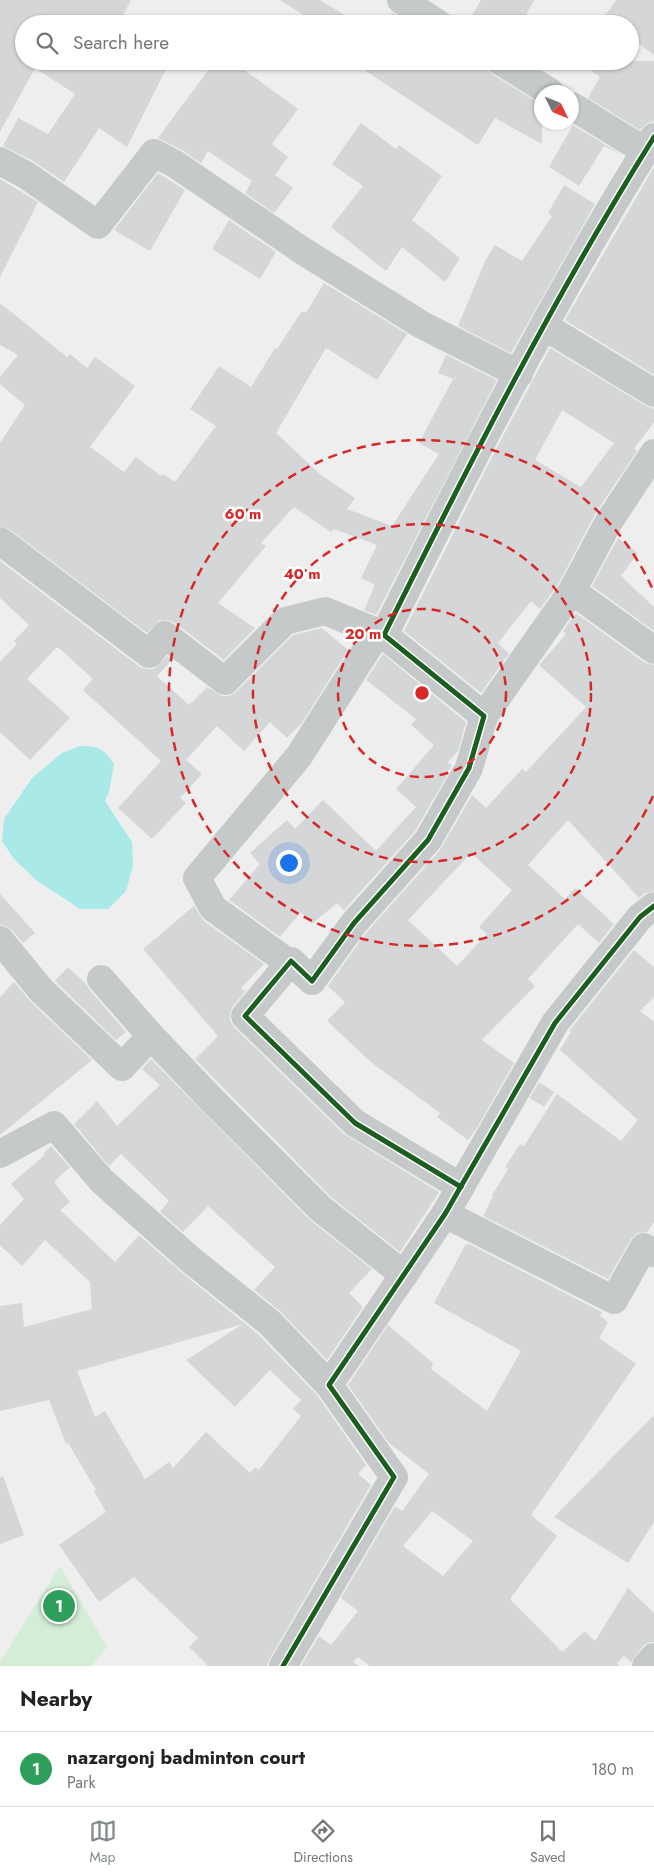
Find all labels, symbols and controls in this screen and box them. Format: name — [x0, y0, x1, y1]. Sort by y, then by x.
search box — [15, 15, 639, 70]
icon: search — [33, 29, 61, 57]
text: Search here — [73, 29, 169, 56]
north arrow — [534, 85, 579, 130]
text: 60 m — [225, 503, 261, 525]
text: 40 m — [283, 563, 321, 585]
text: 20 m — [345, 623, 381, 645]
centre of rings — [413, 684, 431, 702]
your location — [276, 850, 302, 876]
pin: 1 — [43, 1587, 75, 1625]
text: Nearby — [20, 1684, 92, 1714]
text: nazargonj badminton court — [67, 1744, 305, 1771]
text: 1 — [32, 1758, 40, 1781]
text: 180 m — [591, 1758, 634, 1781]
text: Park — [67, 1771, 96, 1794]
tab: Map — [89, 1817, 117, 1867]
tab: Directions — [294, 1817, 353, 1867]
tab: Saved — [530, 1817, 565, 1867]

